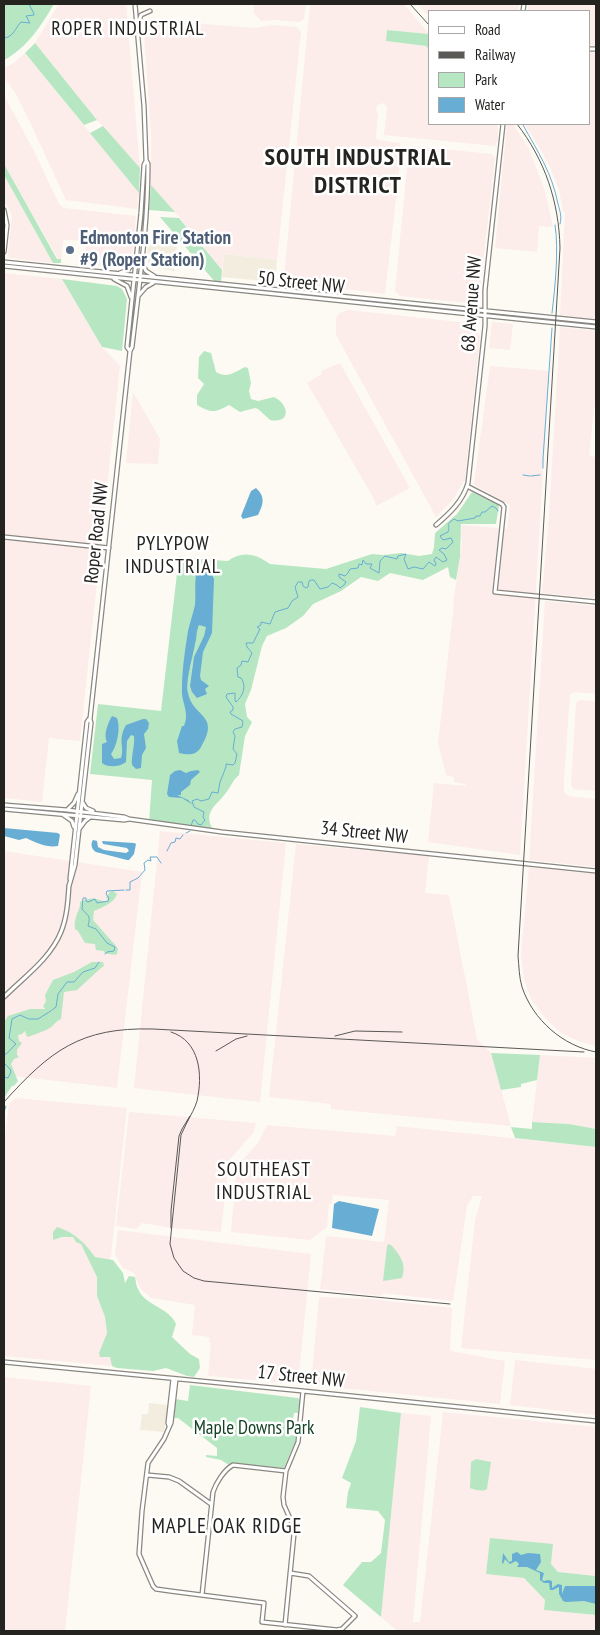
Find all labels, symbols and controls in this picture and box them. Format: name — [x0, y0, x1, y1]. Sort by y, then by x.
legend — [428, 10, 590, 125]
district label: ROPER INDUSTRIAL — [49, 17, 207, 41]
text: Road — [475, 20, 501, 39]
text: Railway — [475, 45, 515, 64]
text: Park — [475, 70, 497, 89]
text: Water — [475, 95, 505, 114]
district label: SOUTH INDUSTRIAL DISTRICT — [262, 144, 454, 200]
place label: Edmonton Fire Station #9 (Roper Station) — [80, 228, 231, 272]
marker: Edmonton Fire Station #9 (Roper Station) — [64, 244, 76, 256]
street label: 68 Avenue NW — [457, 255, 487, 353]
street label: 50 Street NW — [256, 267, 346, 299]
street label: Roper Road NW — [80, 481, 114, 585]
district label: PYLYPOW INDUSTRIAL — [124, 532, 222, 579]
street label: 34 Street NW — [319, 817, 409, 849]
district label: SOUTHEAST INDUSTRIAL — [215, 1158, 313, 1205]
street label: 17 Street NW — [256, 1361, 346, 1393]
park label: Maple Downs Park — [194, 1418, 314, 1440]
district label: MAPLE OAK RIDGE — [150, 1514, 304, 1540]

